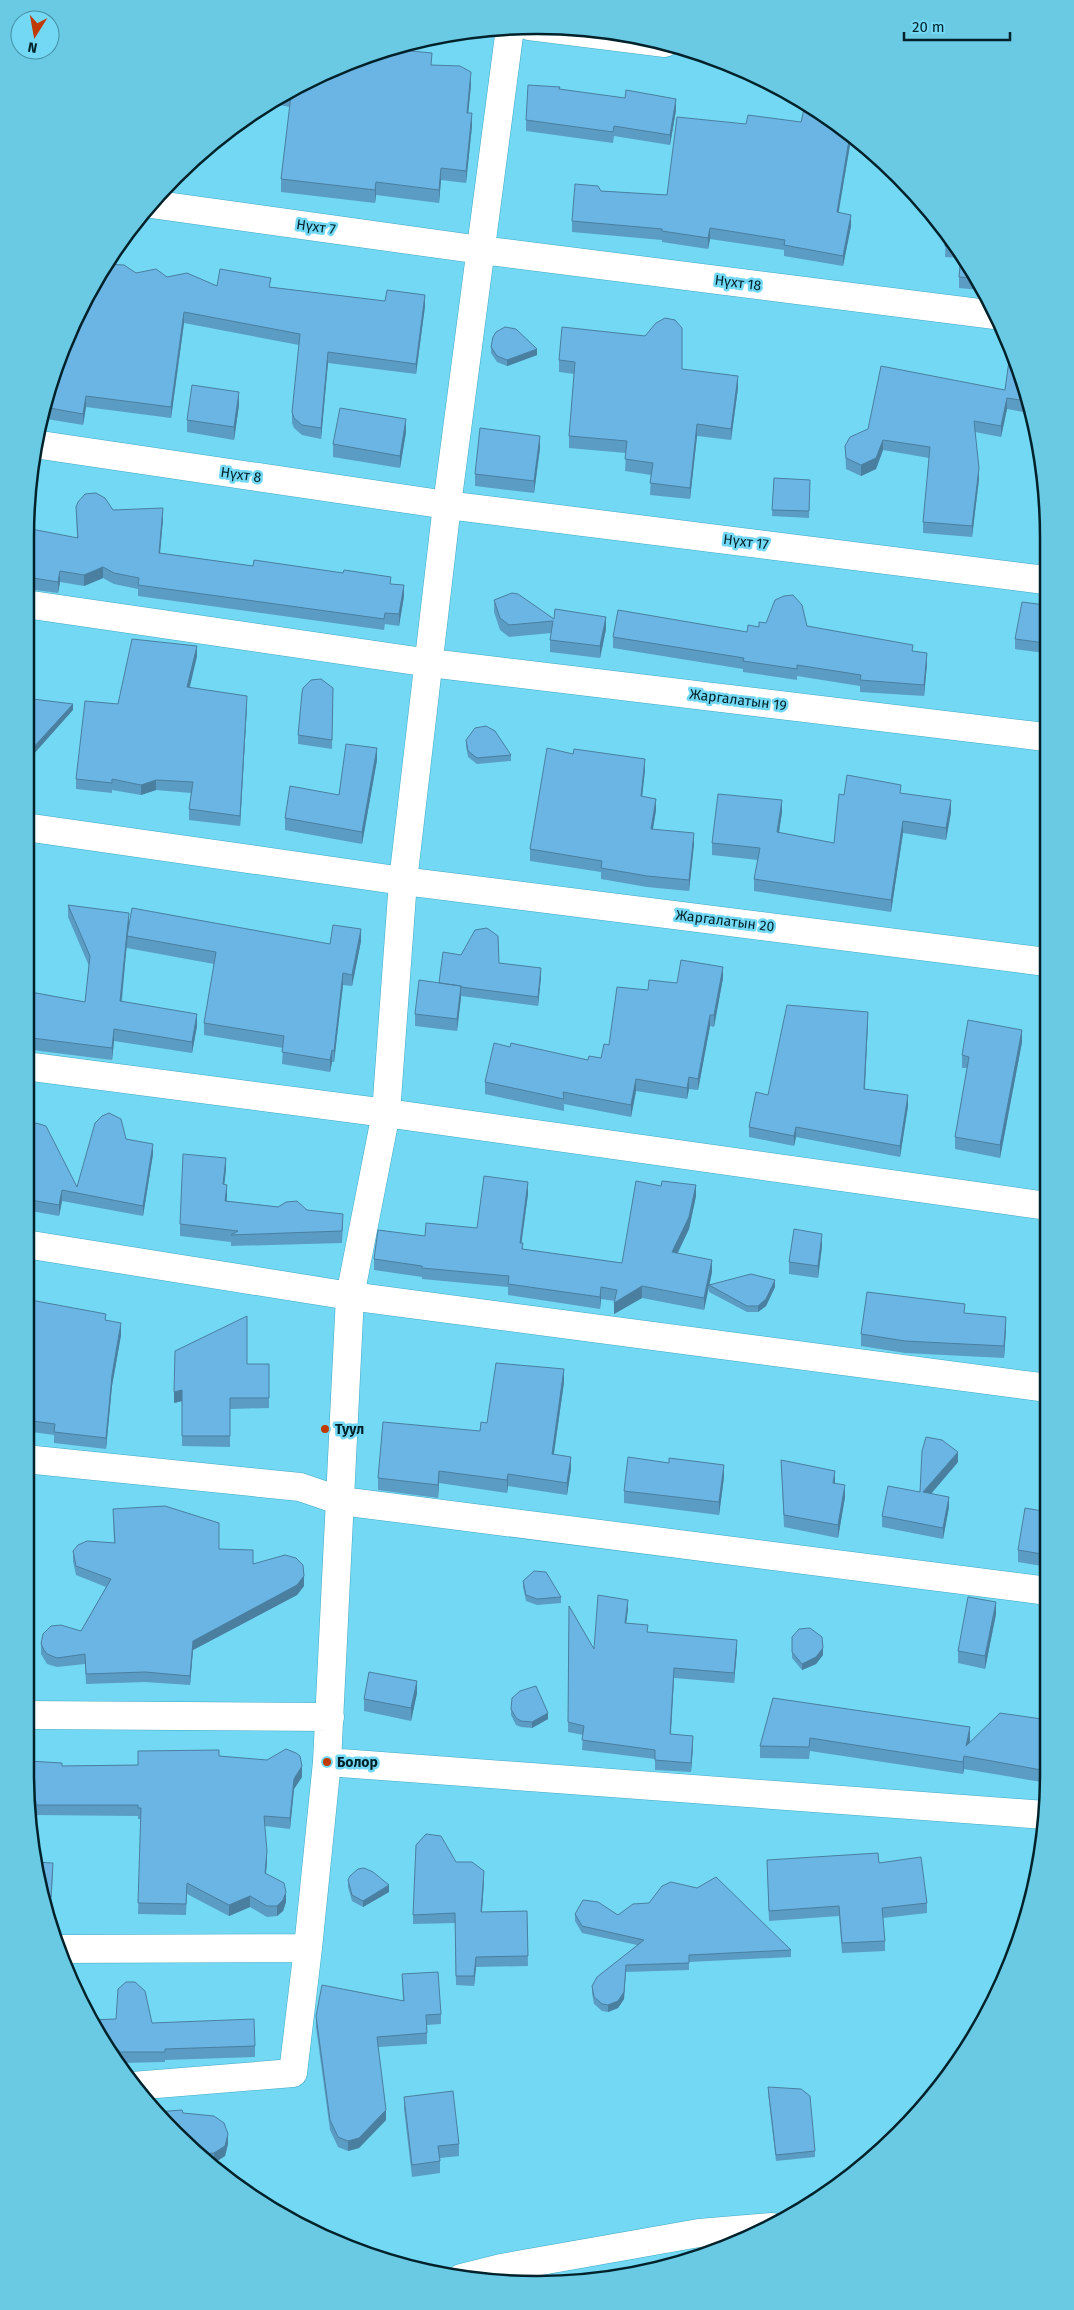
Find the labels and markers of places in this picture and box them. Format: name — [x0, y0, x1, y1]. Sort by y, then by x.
place label: Туул — [335, 1421, 364, 1438]
marker: Туул — [319, 1423, 331, 1435]
place label: Болор — [337, 1754, 378, 1771]
marker: Болор — [321, 1756, 333, 1768]

